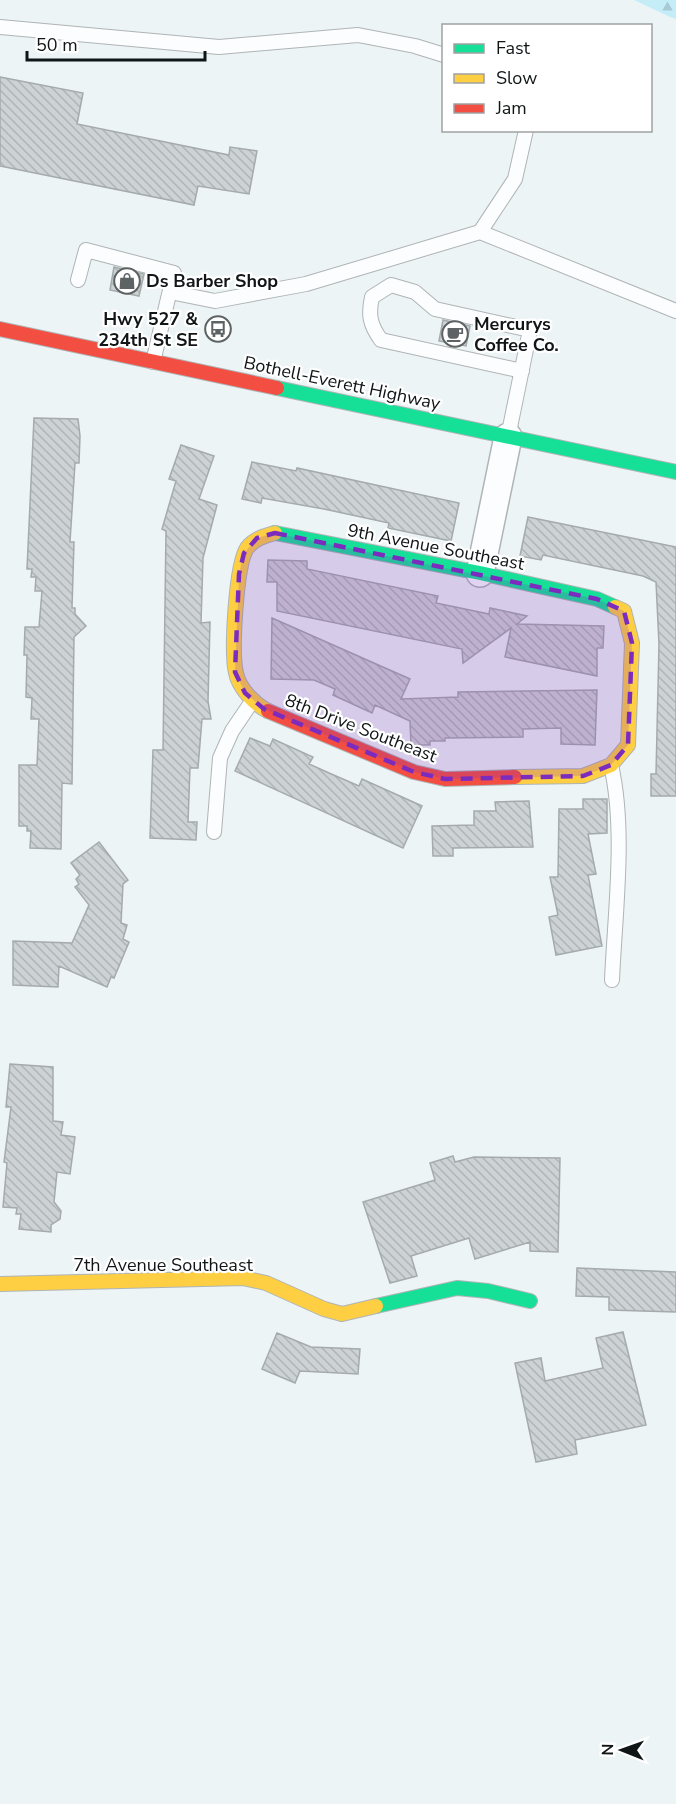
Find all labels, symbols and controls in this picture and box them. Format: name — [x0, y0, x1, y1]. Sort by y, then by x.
scale bar — [27, 24, 206, 62]
legend — [442, 24, 652, 132]
text: 50 m — [36, 33, 78, 57]
text: Fast — [496, 36, 531, 60]
text: Slow — [496, 66, 537, 90]
text: Jam — [495, 96, 527, 120]
shop icon: Ds Barber Shop — [112, 266, 142, 296]
place label: Ds Barber Shop — [146, 269, 278, 293]
place label: Hwy 527 & 234th St SE — [98, 307, 199, 352]
place label: Mercurys Coffee Co. — [474, 312, 559, 357]
bus stop icon: Hwy 527 & 234th St SE — [203, 314, 233, 344]
cafe icon: Mercurys Coffee Co. — [440, 319, 470, 349]
street label: Bothell-Everett Highway — [241, 350, 443, 416]
street label: 9th Avenue Southeast — [346, 518, 527, 576]
street label: 8th Drive Southeast — [282, 688, 441, 768]
street label: 7th Avenue Southeast — [73, 1253, 253, 1277]
north arrow — [592, 1720, 652, 1780]
text: N — [597, 1744, 619, 1756]

